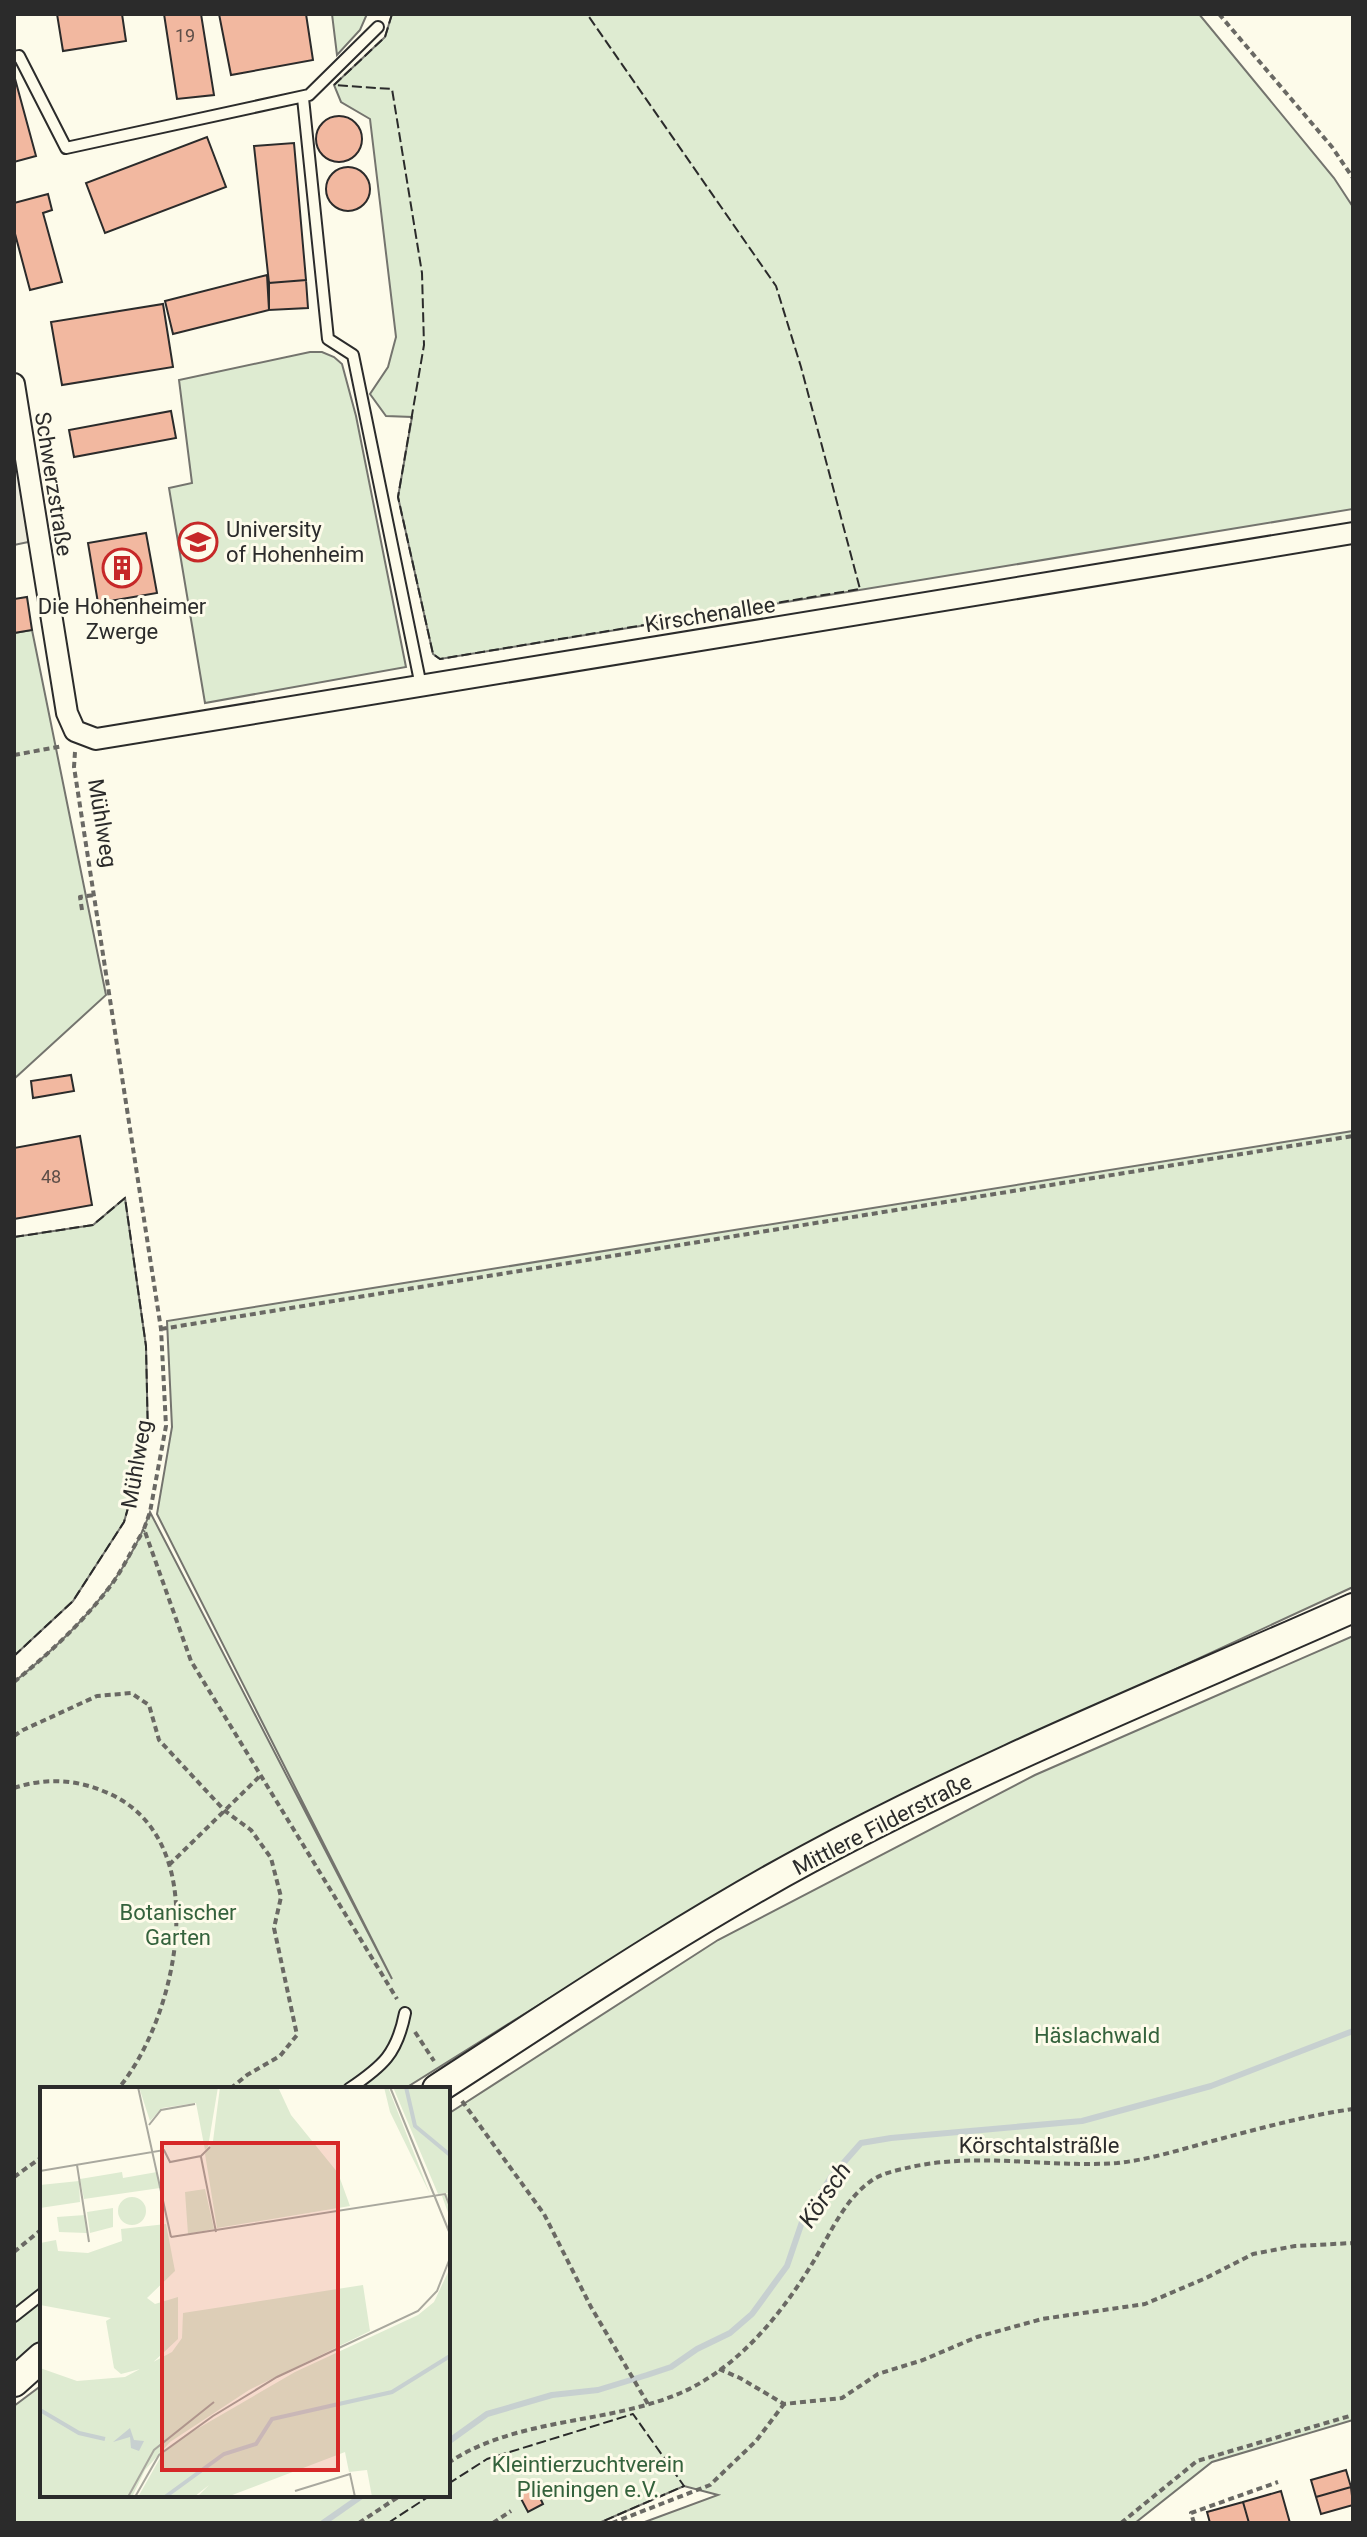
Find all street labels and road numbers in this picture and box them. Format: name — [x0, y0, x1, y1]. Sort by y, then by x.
street label: Schwerzstraße — [30, 410, 77, 558]
street label: Kirschenallee — [643, 592, 777, 637]
street label: Mühlweg — [83, 777, 122, 869]
street label: Mühlweg — [116, 1418, 157, 1510]
street label: Mittlere Filderstraße — [789, 1769, 976, 1880]
street label: Körschtalsträßle — [959, 2133, 1119, 2158]

